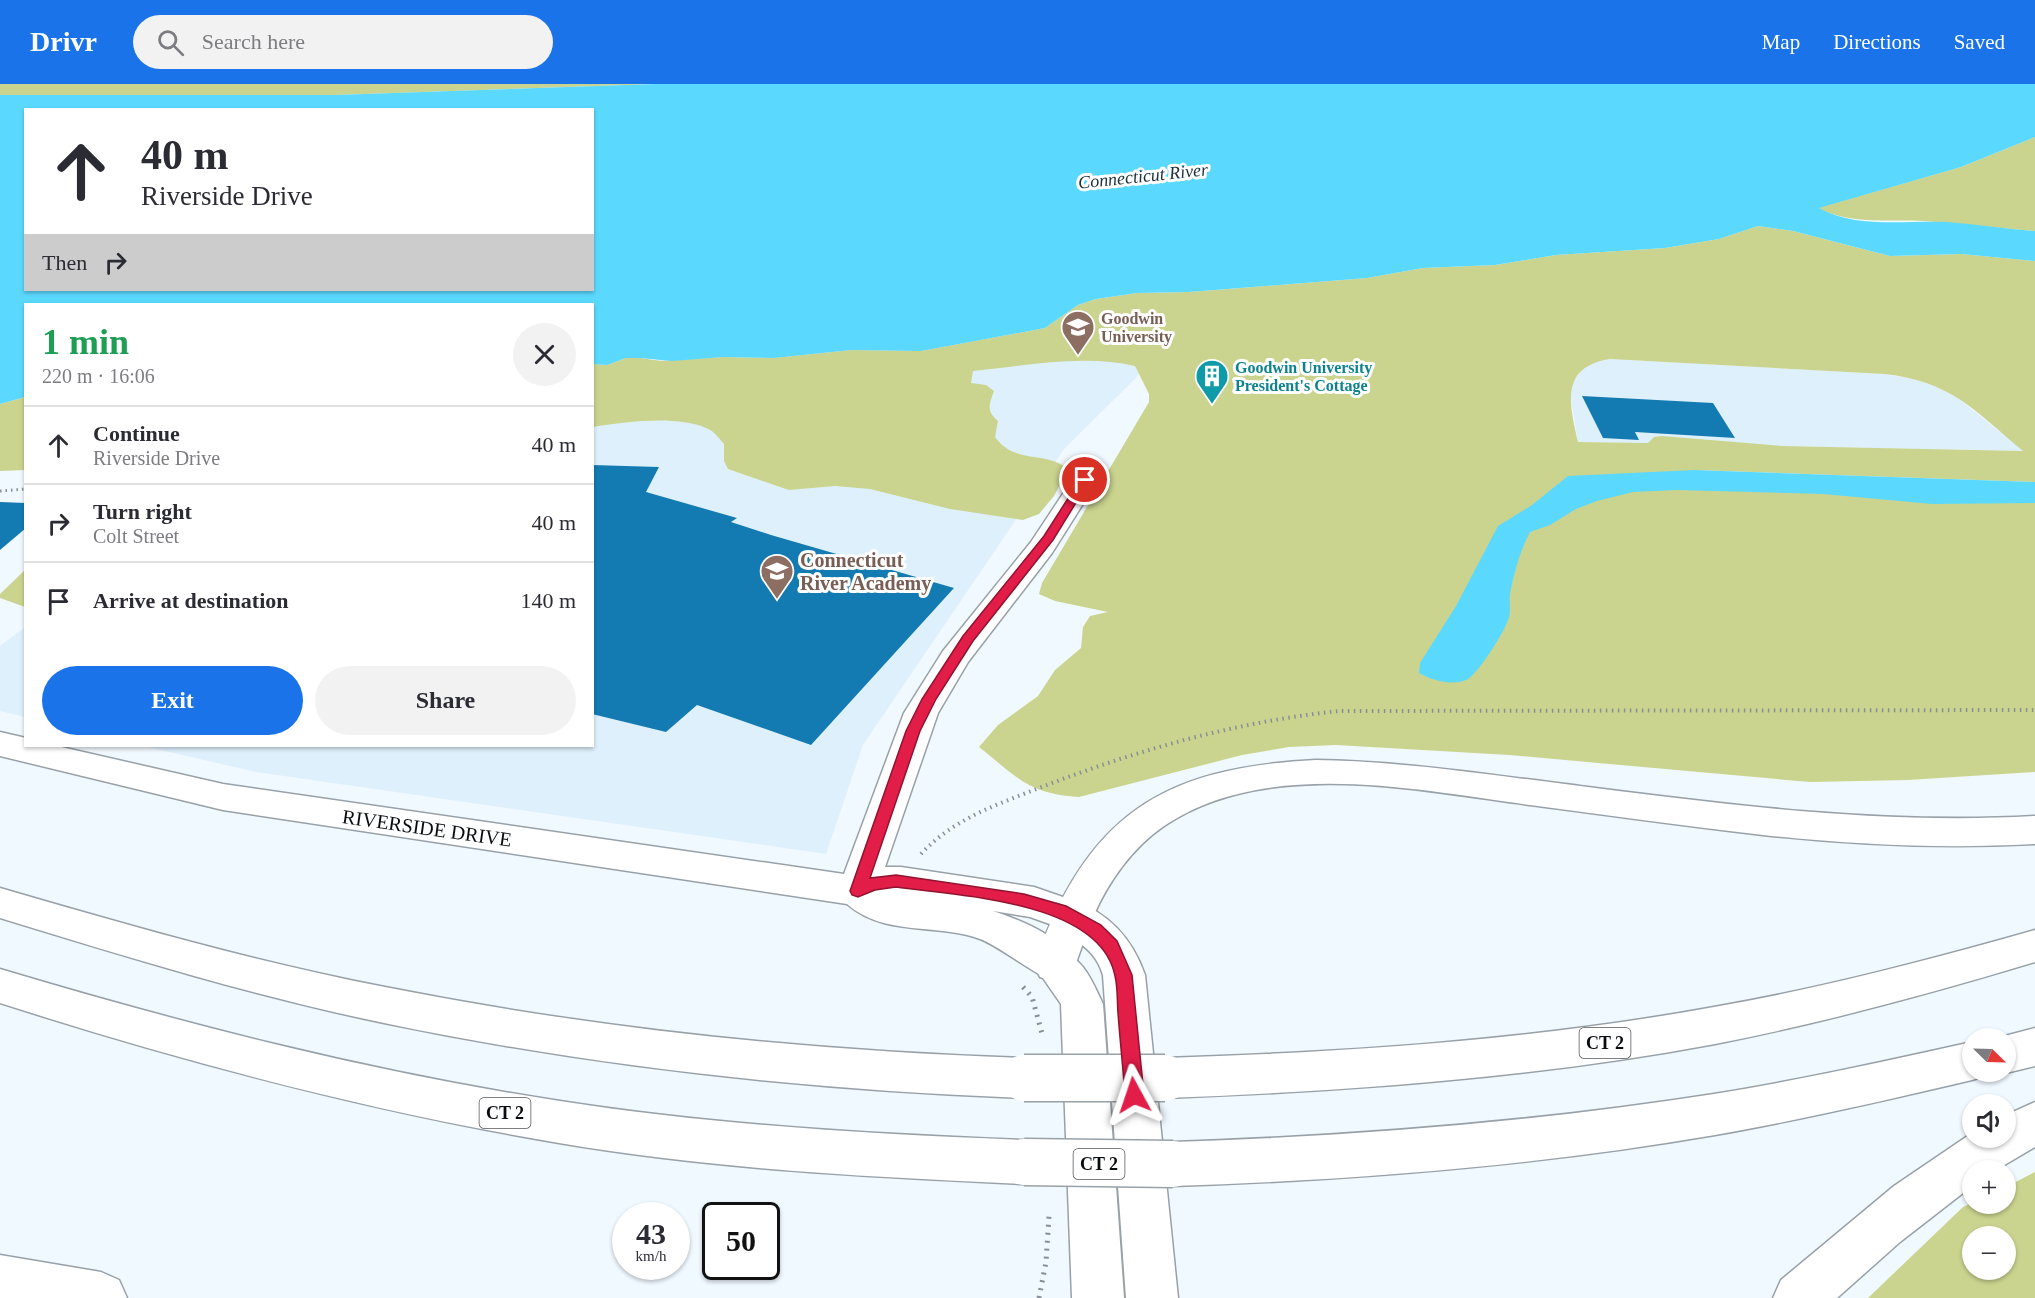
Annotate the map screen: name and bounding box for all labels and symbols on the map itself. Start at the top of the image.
water label: Connecticut River [1077,159,1210,193]
school or university icon: Goodwin University [1060,309,1096,356]
place label: Goodwin University [1101,310,1172,346]
building icon: Goodwin University President's Cottage [1194,358,1230,405]
place label: Goodwin University President's Cottage [1235,359,1372,395]
pin [1059,454,1110,505]
place label: Connecticut River Academy [800,549,931,595]
school or university icon: Connecticut River Academy [759,553,795,600]
street label: RIVERSIDE DRIVE [341,805,513,851]
road number: CT 2 [1580,1028,1630,1058]
north arrow [1962,1028,2016,1082]
position arrow [1102,1063,1166,1127]
road number: CT 2 [480,1098,530,1128]
road number: CT 2 [1074,1149,1124,1179]
speed limit sign: 50 [702,1202,780,1280]

